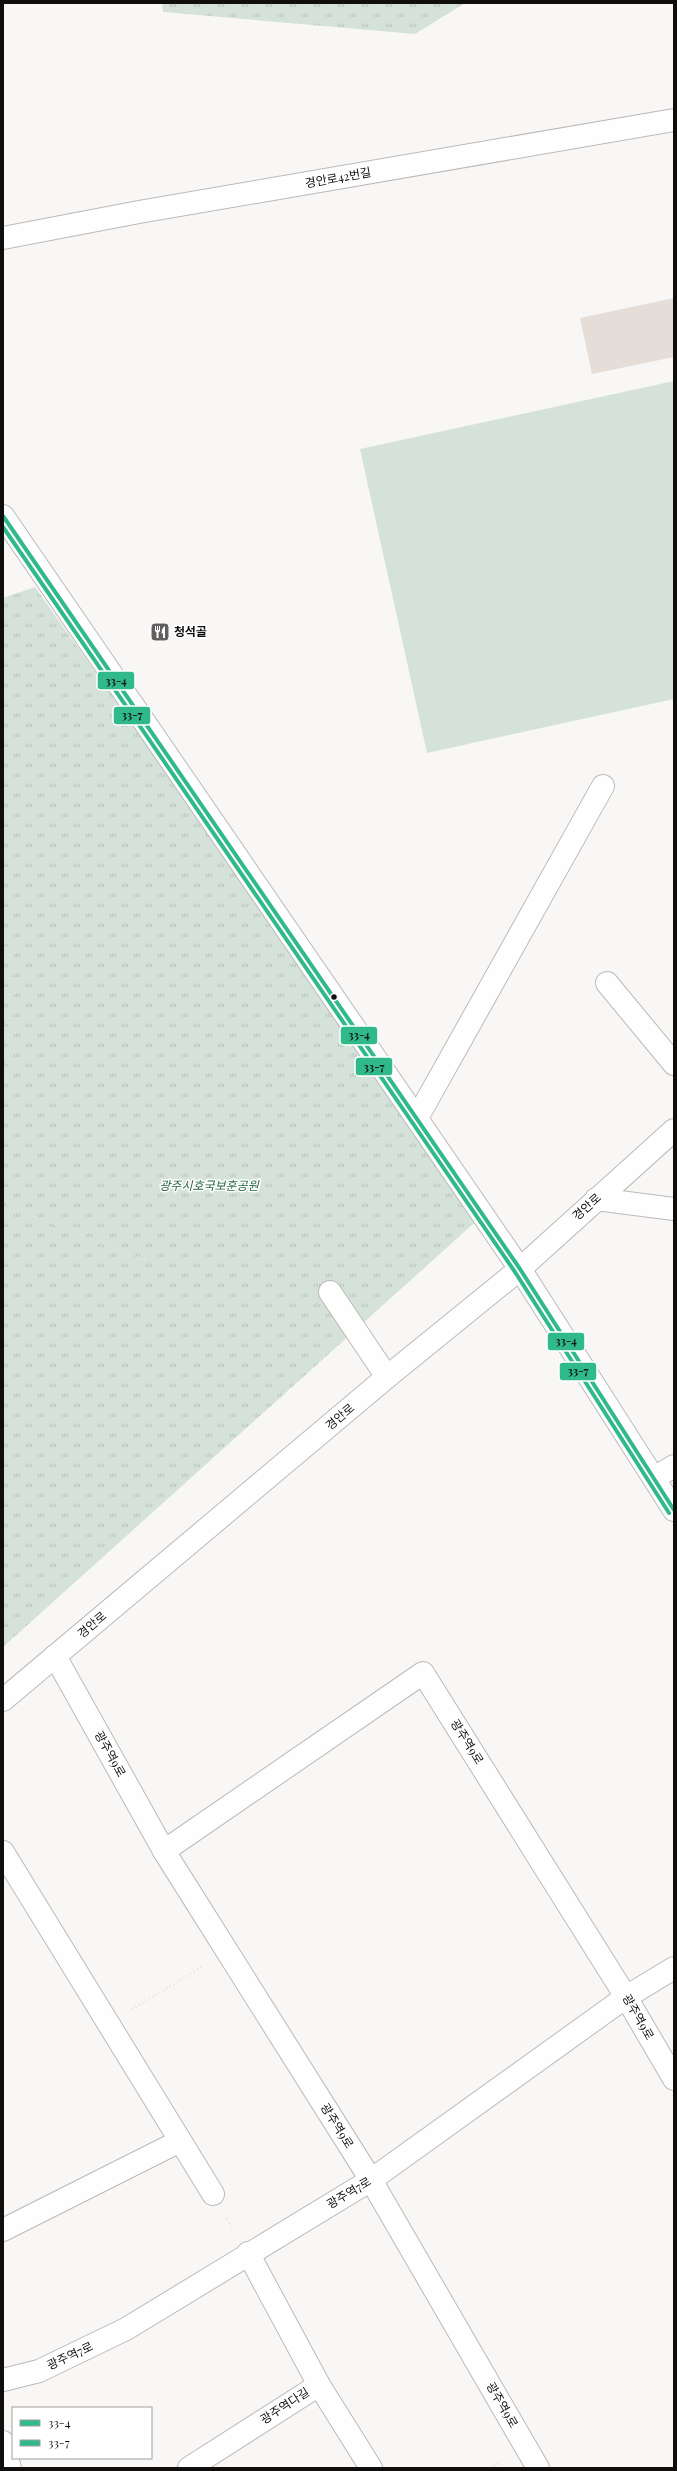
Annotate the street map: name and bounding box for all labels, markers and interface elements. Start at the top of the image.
street label: 경안로42번길 [303,163,372,191]
restaurant icon: 청석골 [149,621,171,643]
place label: 청석골 [174,623,207,639]
line badge: 33-4 [97,671,135,690]
text: 33-4 [105,673,127,688]
line badge: 33-7 [113,706,151,725]
text: 33-7 [121,707,143,722]
unlabelled marker [329,992,339,1002]
line badge: 33-4 [340,1026,378,1045]
text: 33-4 [348,1027,370,1042]
line badge: 33-7 [355,1057,393,1076]
text: 33-7 [363,1059,385,1074]
park label: 광주시호국보훈공원 [159,1177,260,1193]
street label: 경안로 [569,1189,604,1223]
line badge: 33-4 [547,1332,585,1351]
text: 33-4 [555,1333,577,1348]
line badge: 33-7 [559,1362,597,1381]
text: 33-7 [567,1363,589,1378]
street label: 경안로 [322,1399,357,1433]
street label: 경안로 [74,1607,109,1641]
street label: 광주역9로 [448,1716,488,1767]
street label: 광주역9로 [92,1728,130,1779]
street label: 광주역9로 [619,1991,658,2042]
street label: 광주역9로 [318,2100,358,2151]
street label: 광주역7로 [323,2173,374,2212]
street label: 광주역7로 [44,2337,95,2373]
street label: 광주역9로 [483,2379,522,2430]
street label: 광주역다길 [257,2383,312,2427]
legend [12,2407,152,2459]
text: 33-4 [48,2414,71,2430]
text: 33-7 [48,2434,70,2450]

